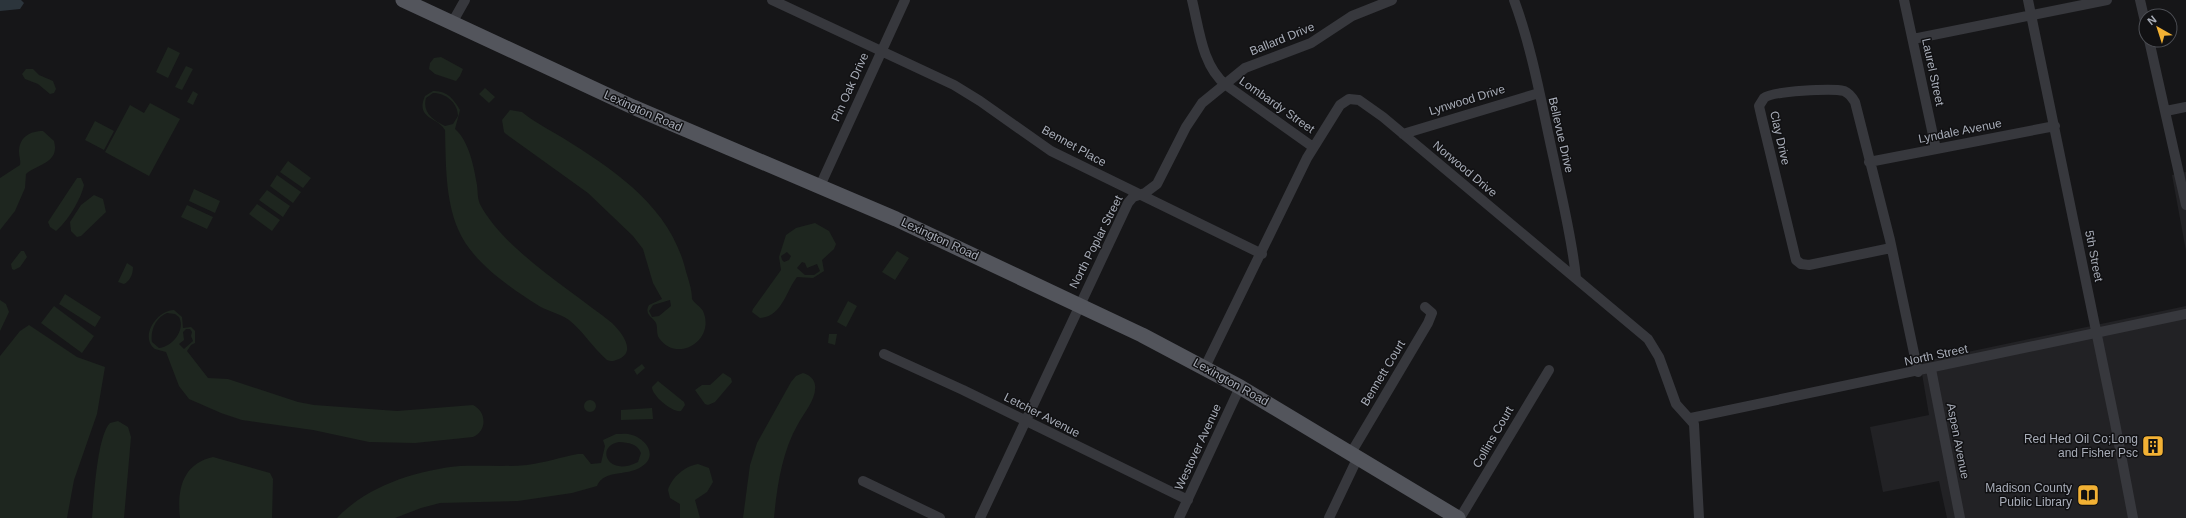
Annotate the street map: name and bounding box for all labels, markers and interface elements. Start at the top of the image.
north arrow [2138,8,2178,48]
text: N [2145,13,2159,27]
street label: Ballard Drive [1248,20,1317,58]
street label: Laurel Street [1919,37,1947,108]
street label: Pin Oak Drive [829,50,872,124]
street label: Lombardy Street [1237,74,1318,137]
street label: Lynwood Drive [1427,82,1507,118]
street label: Lexington Road [602,88,684,134]
street label: Bellevue Drive [1545,96,1577,175]
street label: Clay Drive [1767,109,1793,167]
street label: Lyndale Avenue [1917,116,2003,146]
street label: Bennet Place [1039,123,1109,170]
street label: Norwood Drive [1430,138,1500,200]
street label: North Poplar Street [1066,192,1126,291]
street label: Lexington Road [899,215,981,263]
street label: 5th Street [2082,229,2106,284]
street label: Bennett Court [1358,337,1408,408]
street label: North Street [1903,341,1970,369]
street label: Lexington Road [1191,355,1271,409]
street label: Letcher Avenue [1002,390,1083,440]
street label: Westover Avenue [1172,401,1224,492]
street label: Aspen Avenue [1944,402,1972,481]
street label: Collins Court [1470,403,1517,470]
place label: Red Hed Oil Co;Long and Fisher Psc [2024,432,2138,460]
building icon: Red Hed Oil Co;Long and Fisher Psc [2140,433,2166,459]
place label: Madison County Public Library [1985,481,2072,509]
library icon: Madison County Public Library [2075,482,2101,508]

